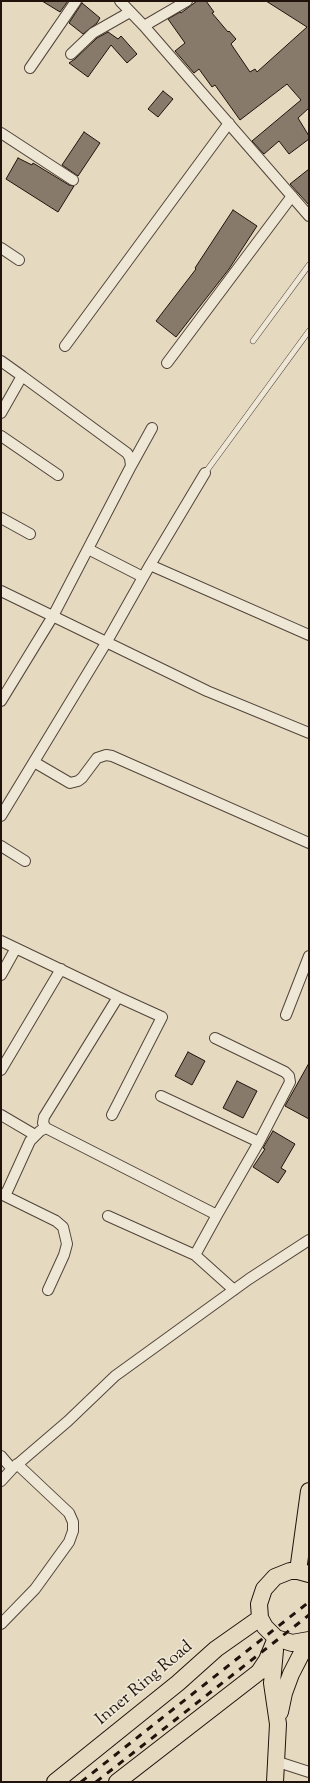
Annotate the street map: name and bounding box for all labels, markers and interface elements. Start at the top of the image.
street label: Inner Ring Road [92,1637,198,1731]

